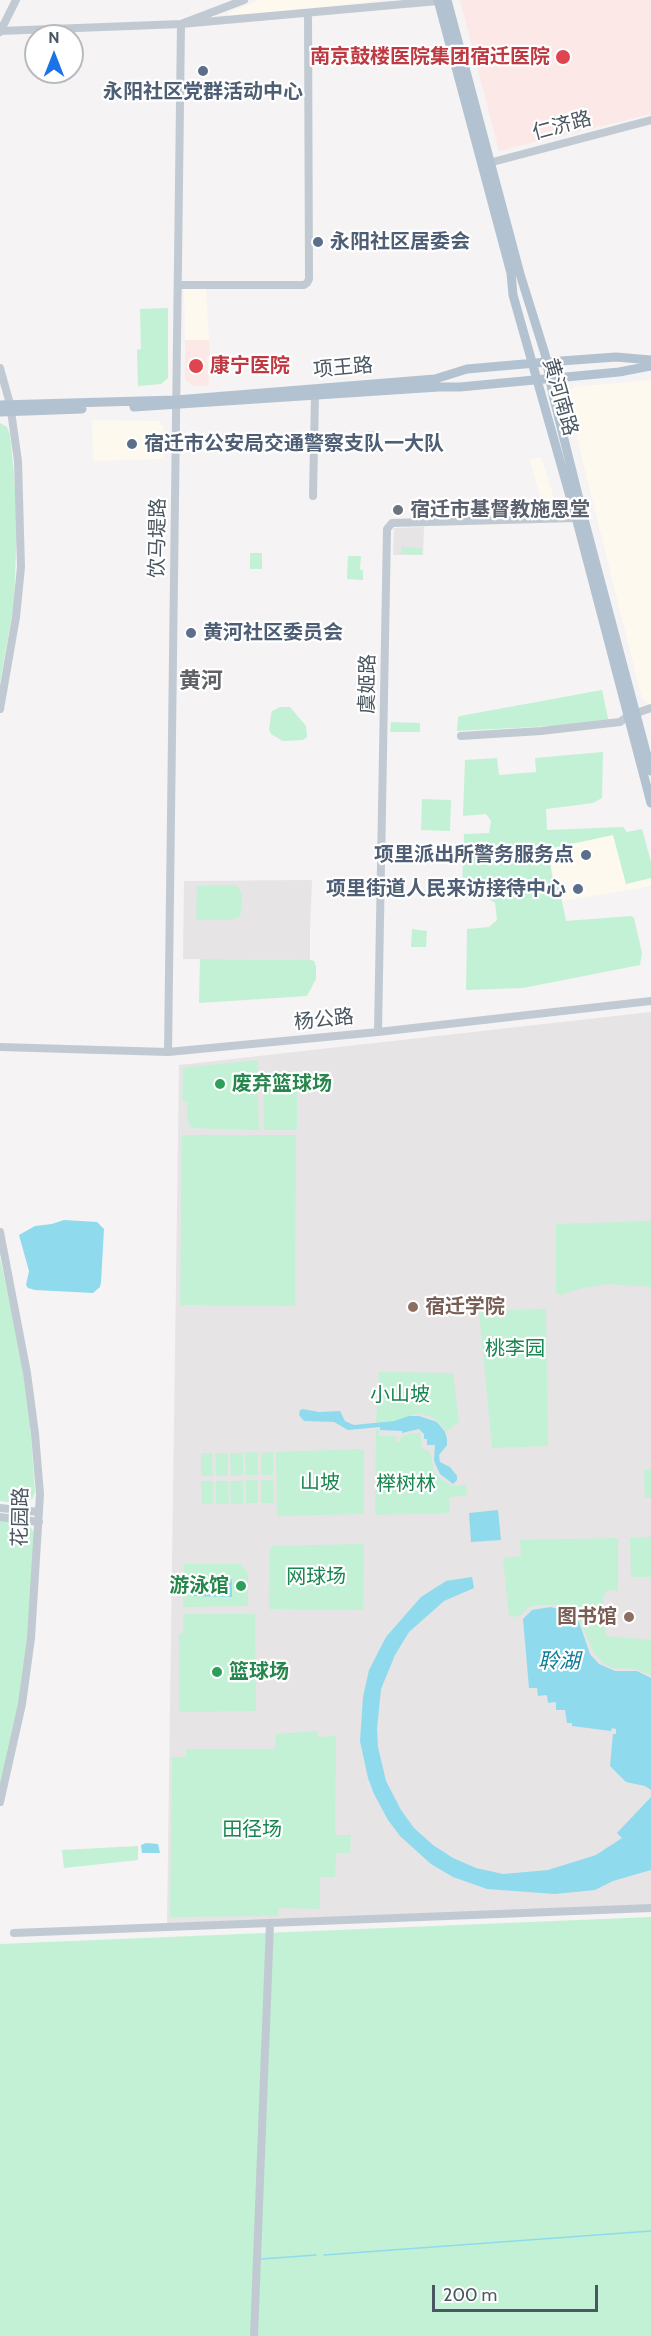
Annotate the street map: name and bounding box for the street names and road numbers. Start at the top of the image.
street label: 仁济路 [530,107,594,145]
street label: 项王路 [312,353,374,383]
street label: 黄河南路 [537,355,583,439]
street label: 饮马堤路 [145,498,171,578]
street label: 虞姬路 [355,654,381,714]
street label: 杨公路 [293,1005,355,1035]
street label: 花园路 [8,1487,34,1547]

